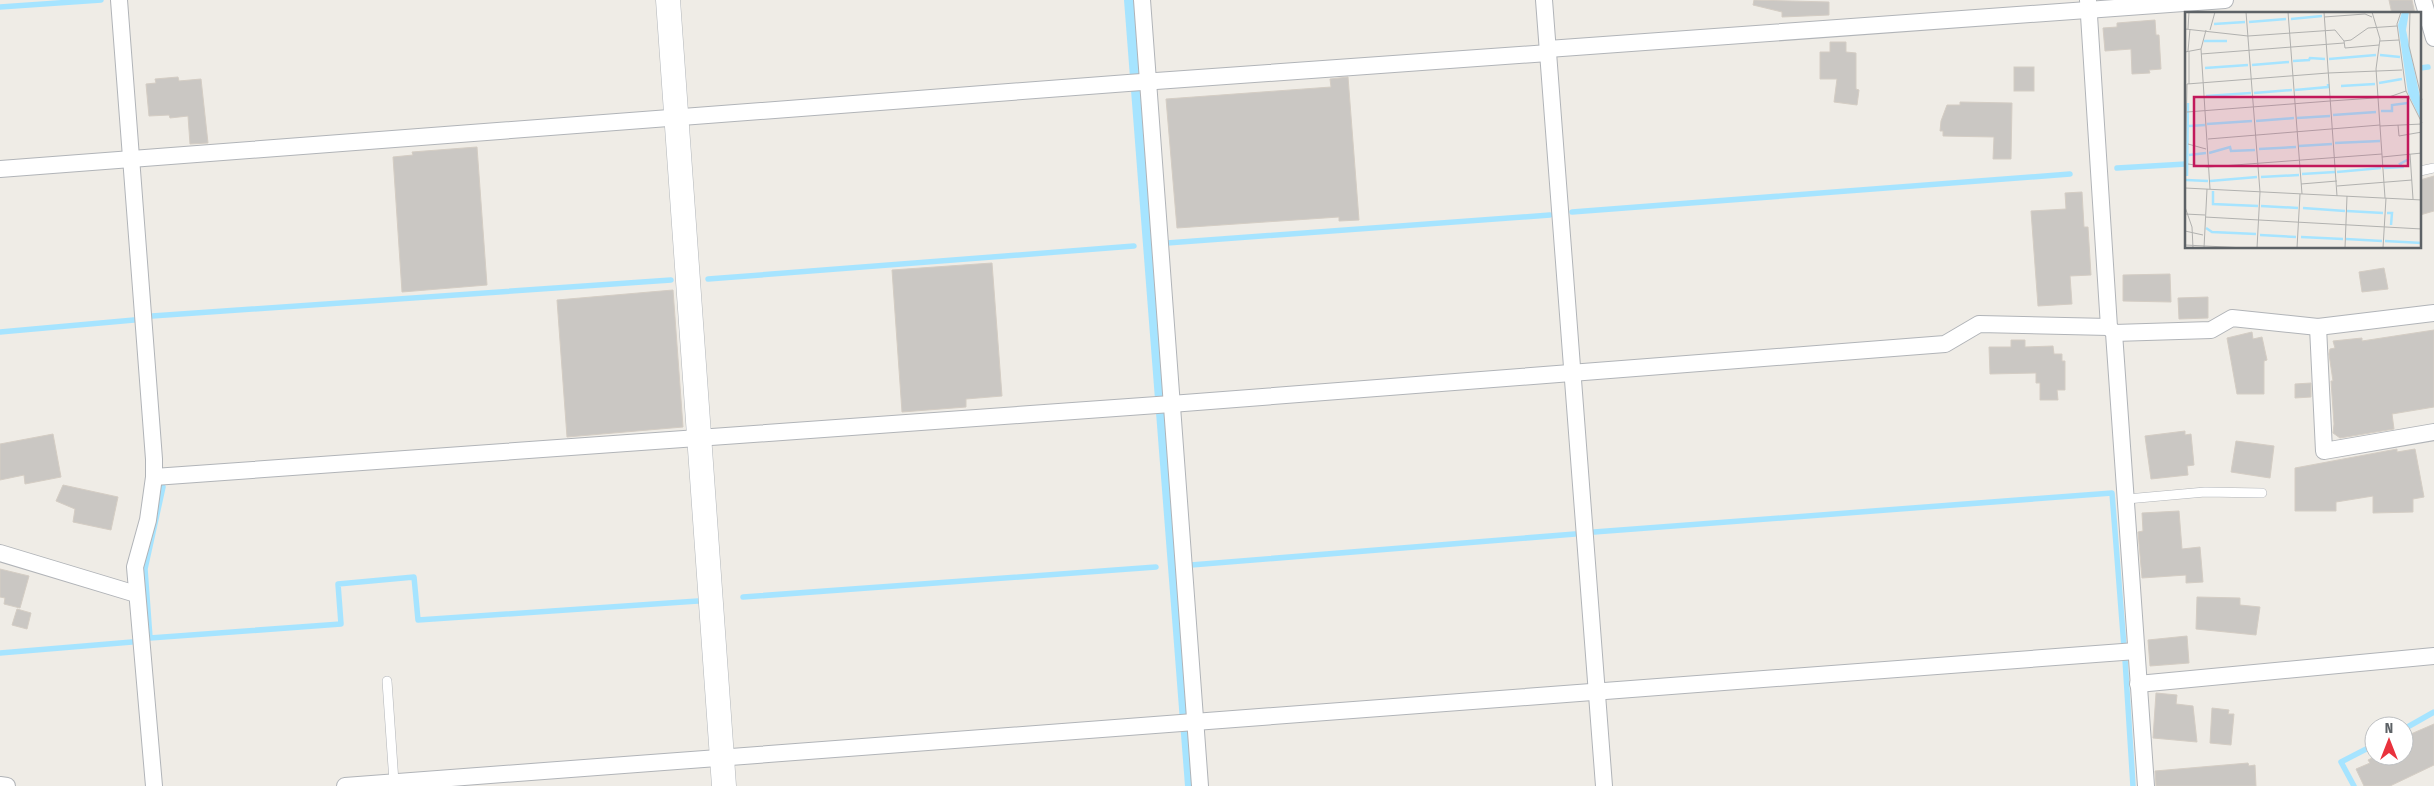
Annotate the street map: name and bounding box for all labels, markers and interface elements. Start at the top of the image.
inset map [2185,12,2422,249]
north arrow [2364,716,2414,766]
text: N [2385,720,2393,737]

